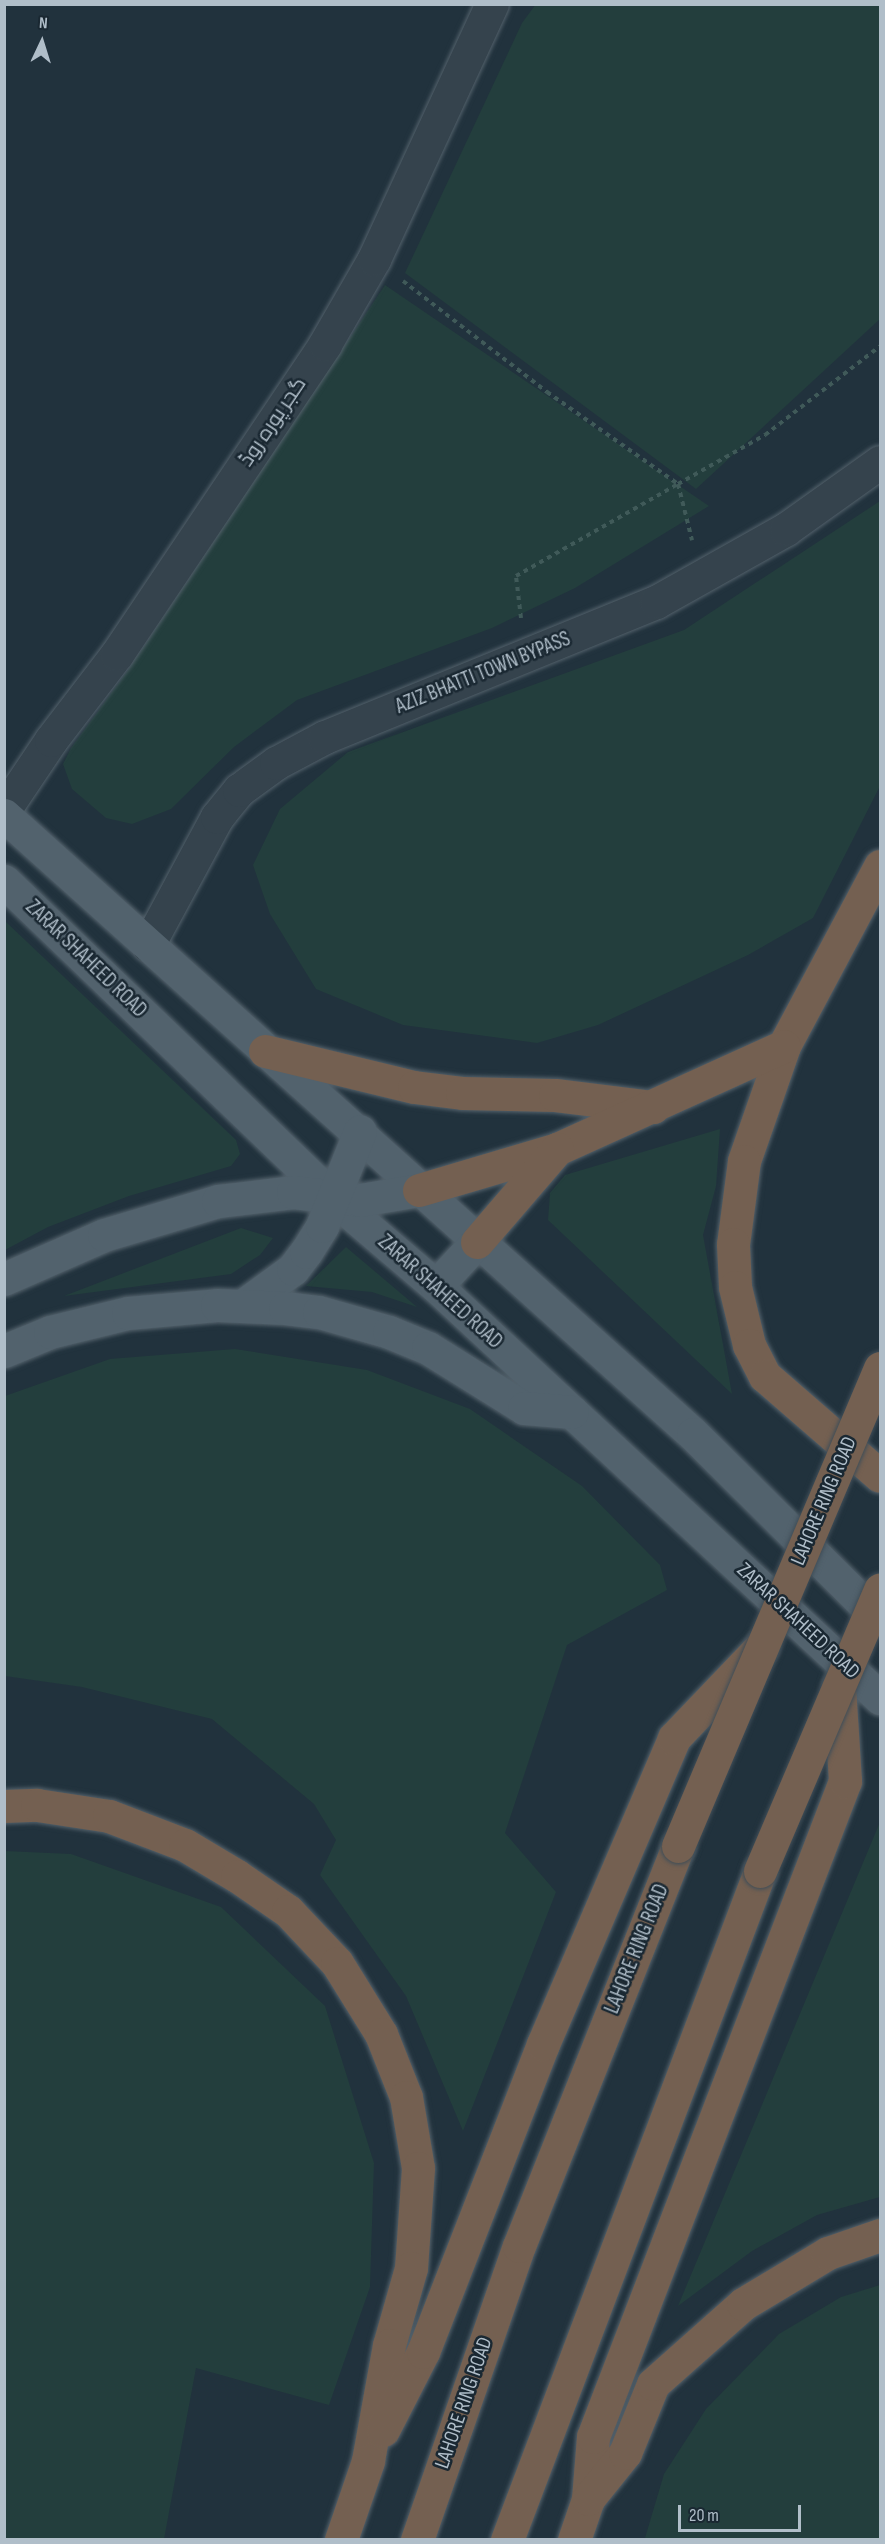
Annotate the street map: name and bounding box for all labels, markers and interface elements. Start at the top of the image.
north arrow [12,12,72,72]
text: N [38,14,48,33]
street label: گجر پورہ روڈ [234,372,312,472]
street label: AZIZ BHATTI TOWN BYPASS [392,626,574,720]
street label: ZARAR SHAHEED ROAD [20,895,152,1023]
street label: ZARAR SHAHEED ROAD [373,1230,507,1354]
street label: LAHORE RING ROAD [786,1433,862,1569]
street label: ZARAR SHAHEED ROAD [731,1558,865,1684]
street label: LAHORE RING ROAD [600,1881,674,2017]
street label: LAHORE RING ROAD [430,2334,498,2472]
scale bar [681,2493,804,2531]
text: 20 m [689,2505,719,2526]

